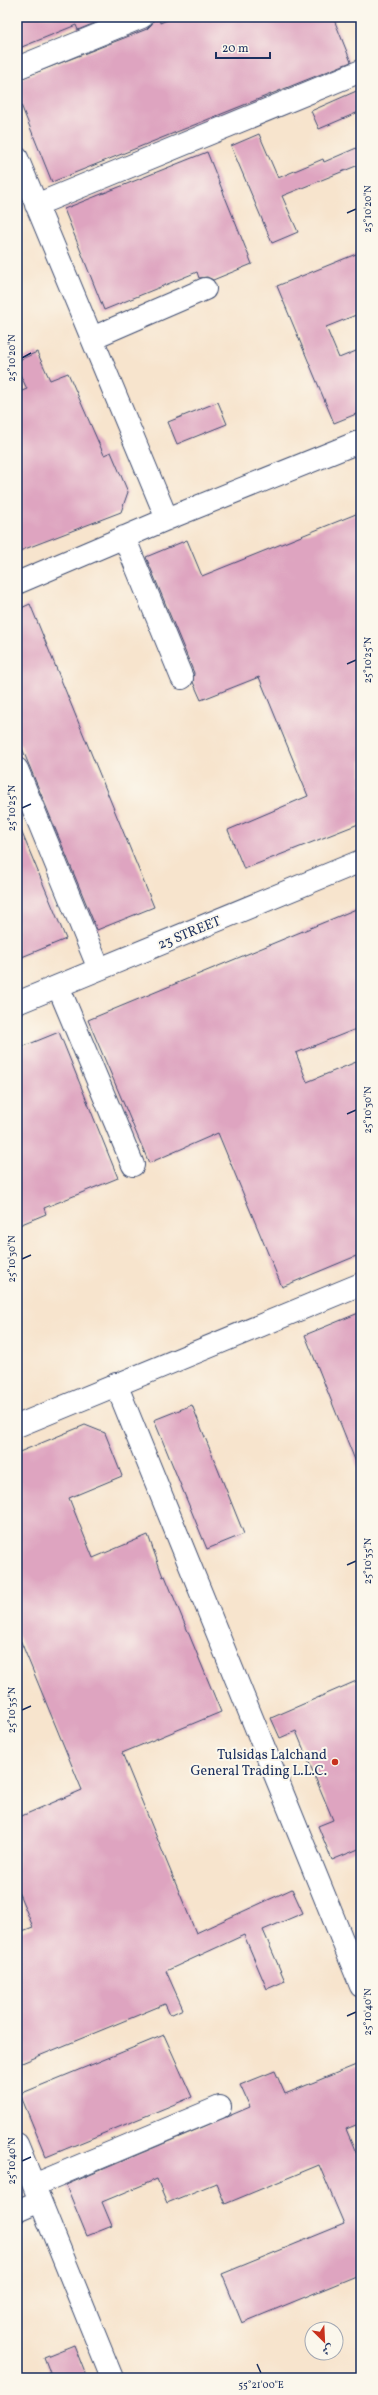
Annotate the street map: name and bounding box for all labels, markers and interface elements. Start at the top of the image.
scale bar [216,34,270,60]
text: 20 m [222,41,249,57]
text: 25°10'20"N [361,185,375,233]
text: 25°10'20"N [5,334,19,382]
text: 25°10'25"N [361,636,375,683]
text: 25°10'25"N [5,784,19,831]
street label: 23 STREET [155,912,224,955]
text: 25°10'30"N [361,1086,375,1134]
text: 25°10'30"N [5,1235,19,1283]
text: 25°10'35"N [361,1537,375,1584]
text: 25°10'35"N [5,1686,19,1733]
place label: Tulsidas Lalchand General Trading L.L.C. [190,1746,327,1781]
marker: Tulsidas Lalchand General Trading L.L.C. [330,1757,340,1767]
text: 25°10'40"N [361,1988,375,2036]
text: 25°10'40"N [5,2137,19,2185]
north arrow [304,2321,344,2361]
text: ش [319,2340,335,2358]
text: 55°21'00"E [238,2378,284,2392]

